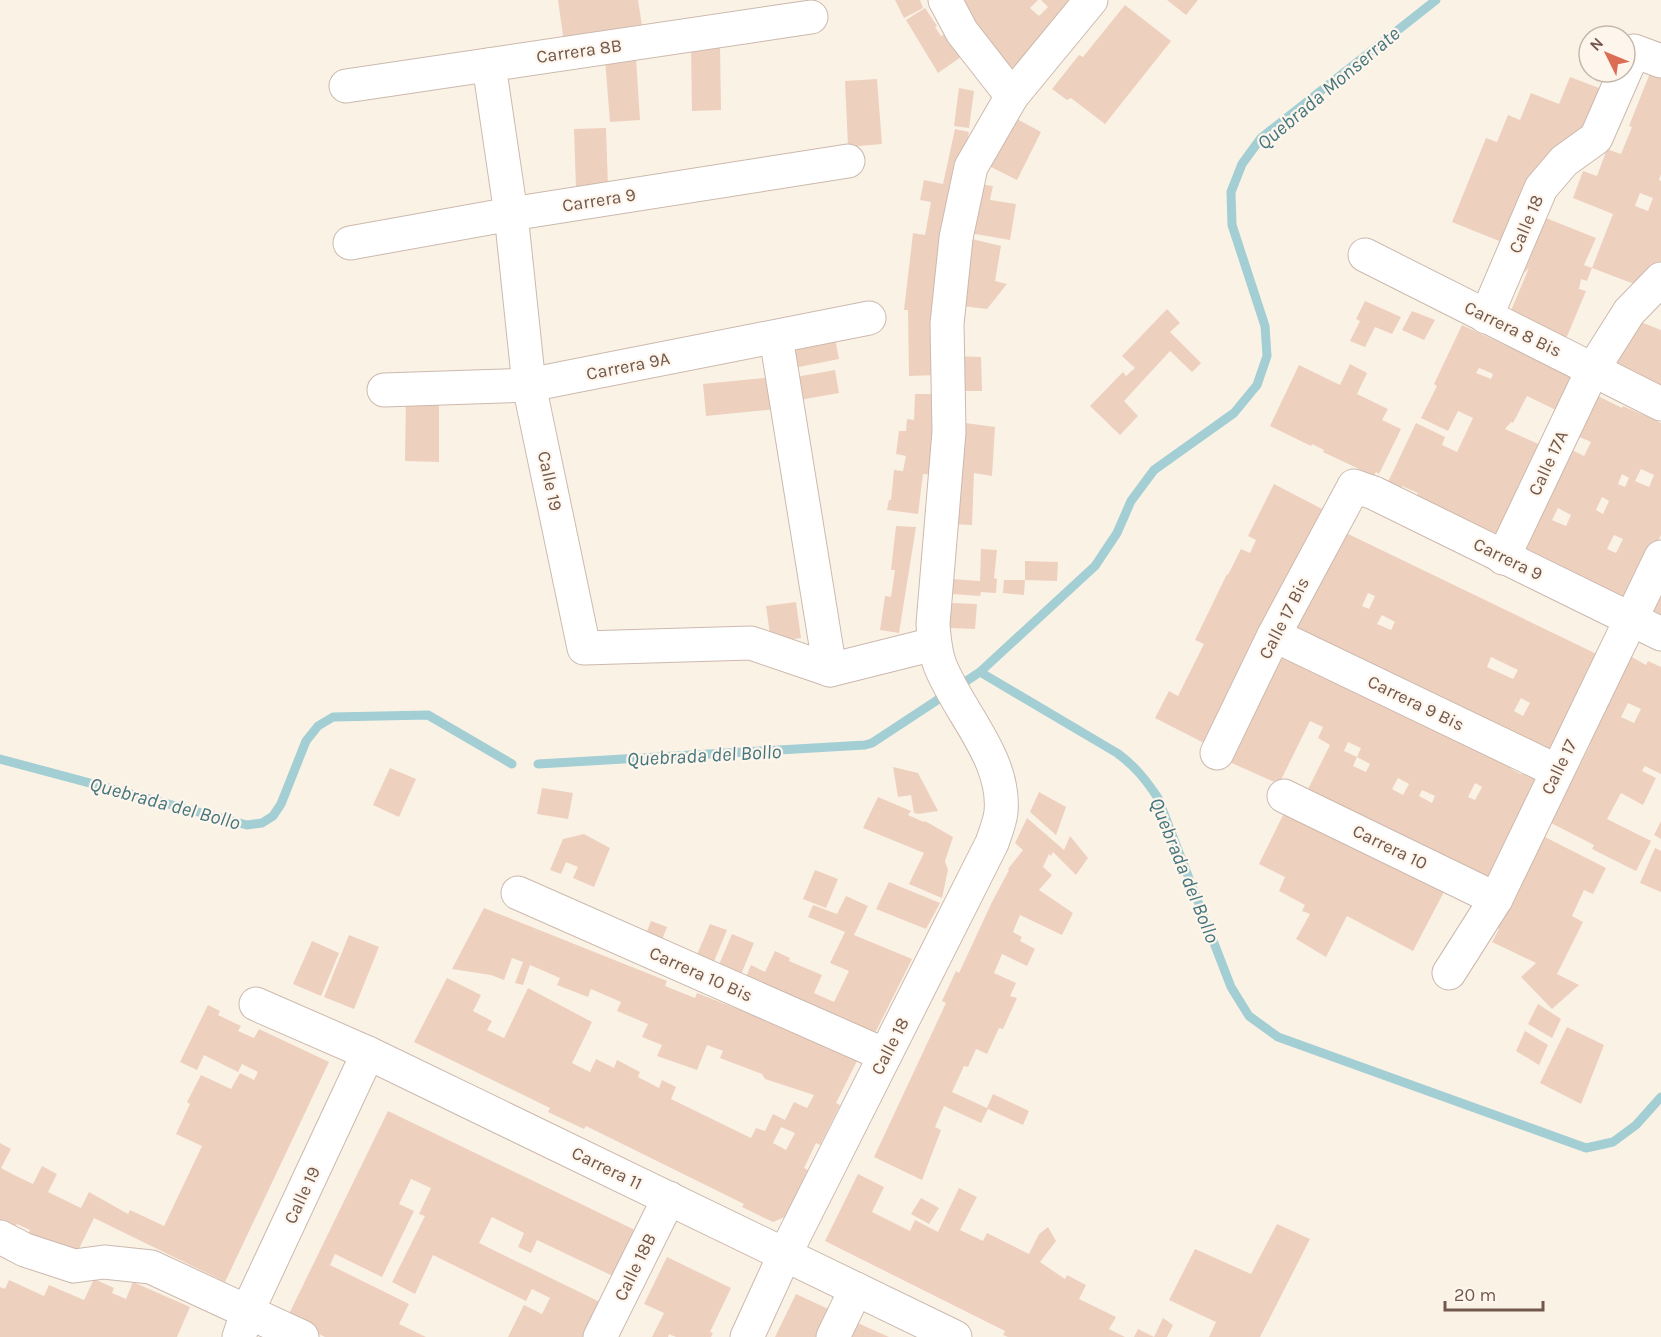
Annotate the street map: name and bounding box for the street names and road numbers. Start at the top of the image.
street label: Carrera 8B [535,34,623,68]
street label: Carrera 9 [561,183,637,217]
street label: Calle 18 [1504,191,1548,257]
street label: Carrera 8 Bis [1461,296,1565,362]
street label: Carrera 9A [584,347,672,385]
street label: Calle 17A [1523,427,1573,499]
street label: Calle 19 [533,449,567,513]
street label: Carrera 9 [1470,533,1546,585]
street label: Calle 17 Bis [1254,573,1314,663]
street label: Carrera 9 Bis [1364,670,1468,736]
street label: Calle 17 [1536,735,1582,798]
street label: Carrera 10 [1349,819,1431,875]
street label: Carrera 10 Bis [646,941,756,1007]
street label: Calle 18 [866,1014,914,1078]
street label: Carrera 11 [568,1141,646,1195]
street label: Calle 19 [279,1163,325,1227]
street label: Calle 18B [609,1229,661,1305]

